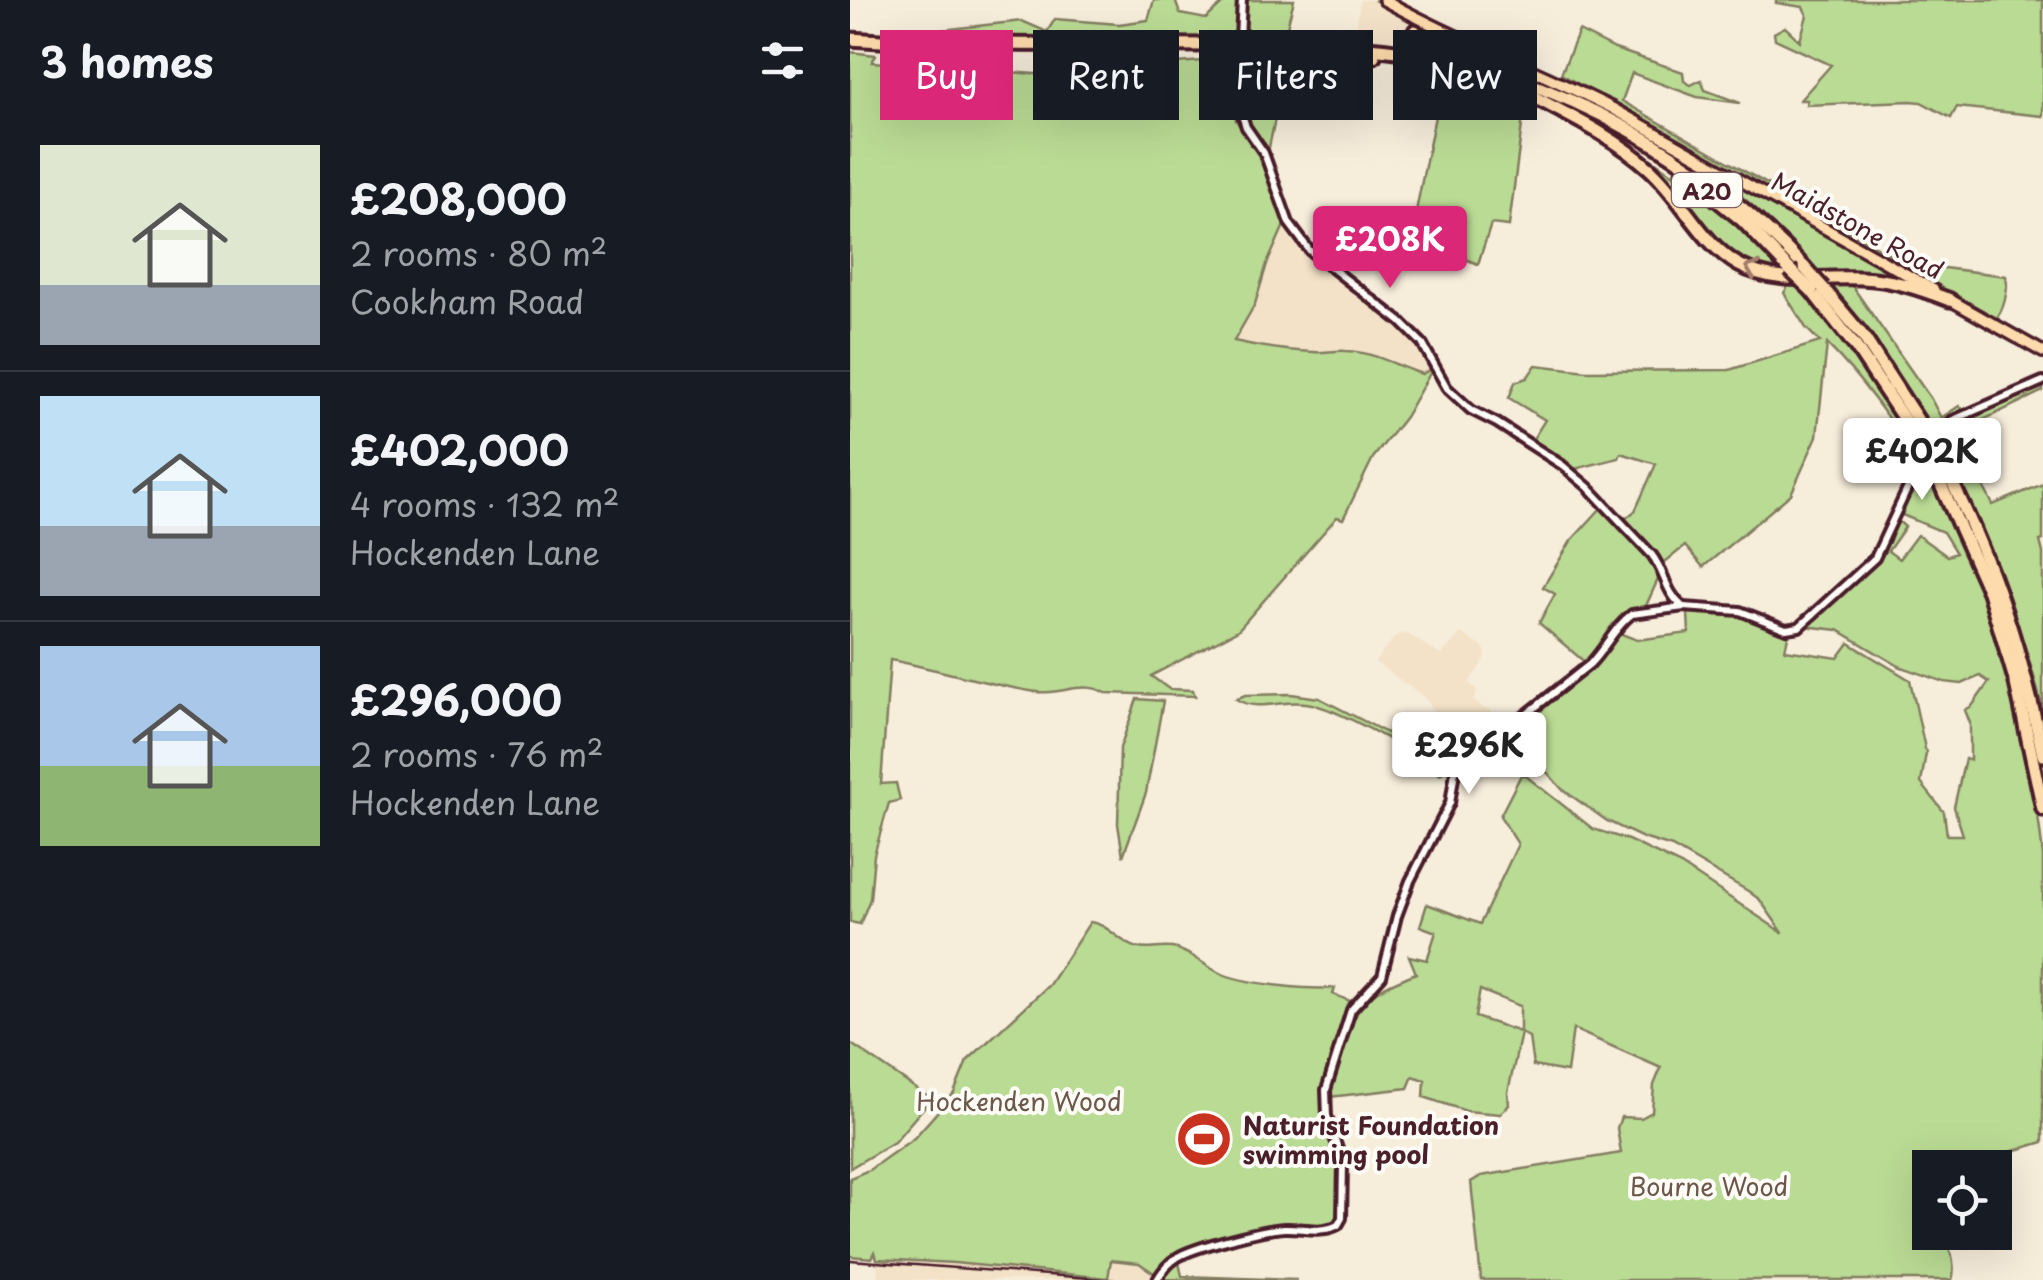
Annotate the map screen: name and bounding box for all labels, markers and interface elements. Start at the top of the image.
text: 3 homes [40,29,213,92]
chip: Buy [880,30,1013,120]
chip: Rent [1033,30,1179,120]
chip: Filters [1199,30,1373,120]
chip: New [1393,30,1537,120]
icon: filters [755,33,810,88]
street label: Maidstone Road [1765,162,1951,288]
text: £208,000 [350,166,567,229]
road number: A20 [1672,173,1742,207]
icon: home [120,185,240,305]
pin: £208K [1320,206,1460,291]
text: £208K [1335,214,1445,262]
text: 2 rooms · 80 m² [350,229,607,277]
one-way arrow [1744,260,1762,280]
text: Cookham Road [350,277,584,325]
text: £402,000 [350,417,569,480]
pin: £402K [1852,418,1992,503]
text: £402K [1865,426,1979,474]
icon: home [120,436,240,556]
text: 4 rooms · 132 m² [350,480,620,528]
text: Hockenden Lane [350,528,600,576]
text: £296,000 [350,667,562,730]
icon: home [120,686,240,806]
pin: £296K [1399,712,1539,797]
text: £296K [1414,720,1524,768]
text: 2 rooms · 76 m² [350,730,604,778]
text: Hockenden Lane [350,778,600,826]
park label: Hockenden Wood [916,1082,1122,1120]
place label: Naturist Foundation swimming pool [1243,1106,1499,1173]
sports icon: Naturist Foundation swimming pool [1174,1109,1234,1169]
map controls [1912,1150,2012,1250]
button: locate [1912,1150,2012,1250]
park label: Bourne Wood [1630,1167,1788,1205]

